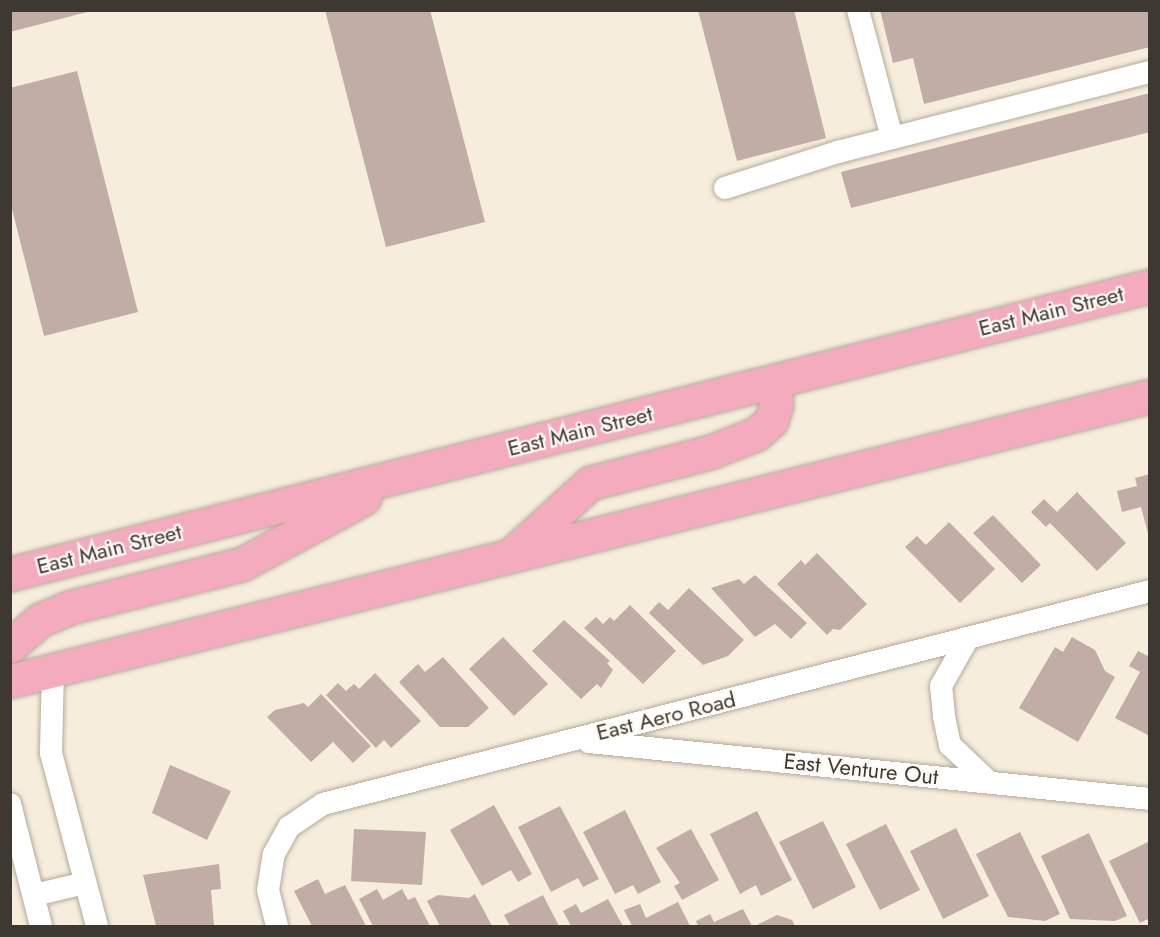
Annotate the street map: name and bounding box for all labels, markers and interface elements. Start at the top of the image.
street label: East Main Street [976,280,1126,342]
street label: East Main Street [505,400,655,462]
street label: East Main Street [34,518,184,580]
street label: East Aero Road [594,686,738,746]
street label: East Venture Out [782,748,940,790]

